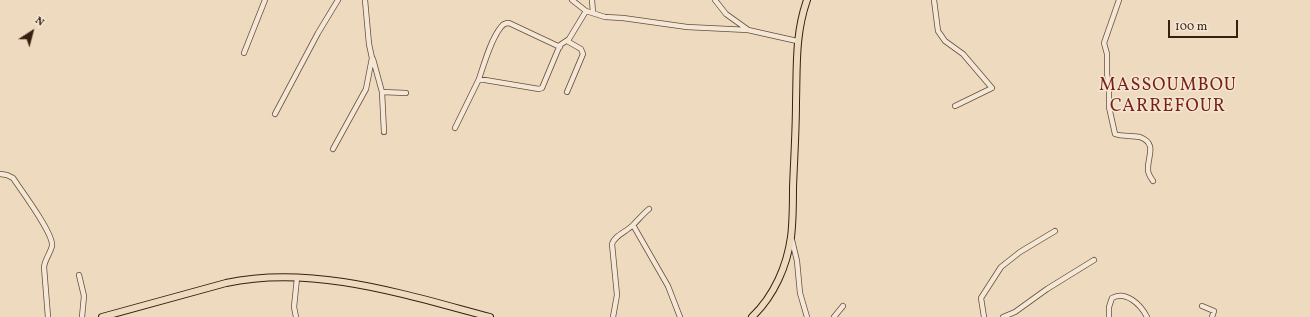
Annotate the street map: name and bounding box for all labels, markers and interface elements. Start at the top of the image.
north arrow [12,12,52,52]
scale bar [1170,12,1240,38]
text: N [32,13,47,30]
text: 100 m [1175,19,1207,35]
district label: MASSOUMBOU CARREFOUR [1099,76,1237,118]

